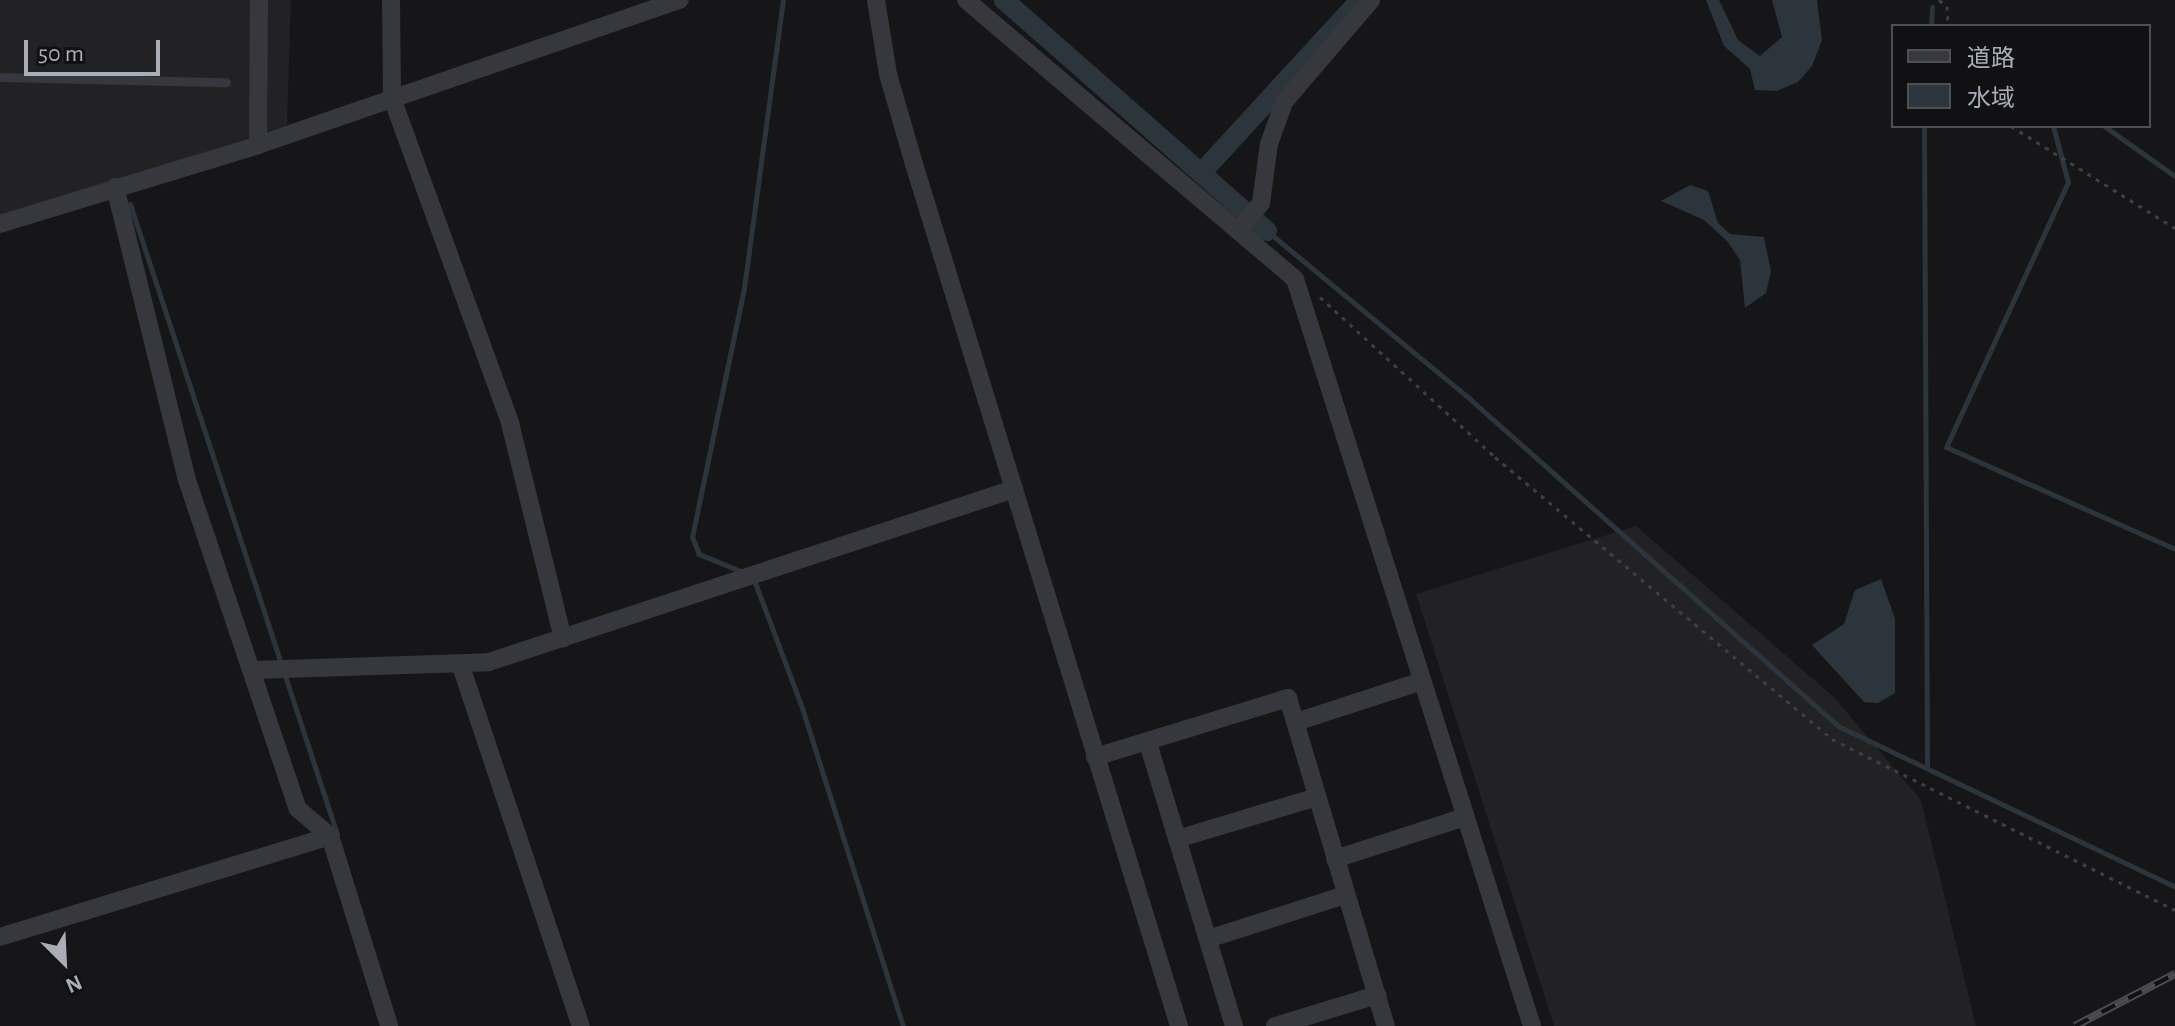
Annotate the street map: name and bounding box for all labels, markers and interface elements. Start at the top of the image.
scale bar [28,24,164,74]
legend [1891,24,2151,128]
text: 50 m [38,42,84,66]
text: 道路 [1967,47,2015,71]
text: 水域 [1967,87,2015,111]
north arrow [24,922,104,1002]
text: N [62,971,85,997]

